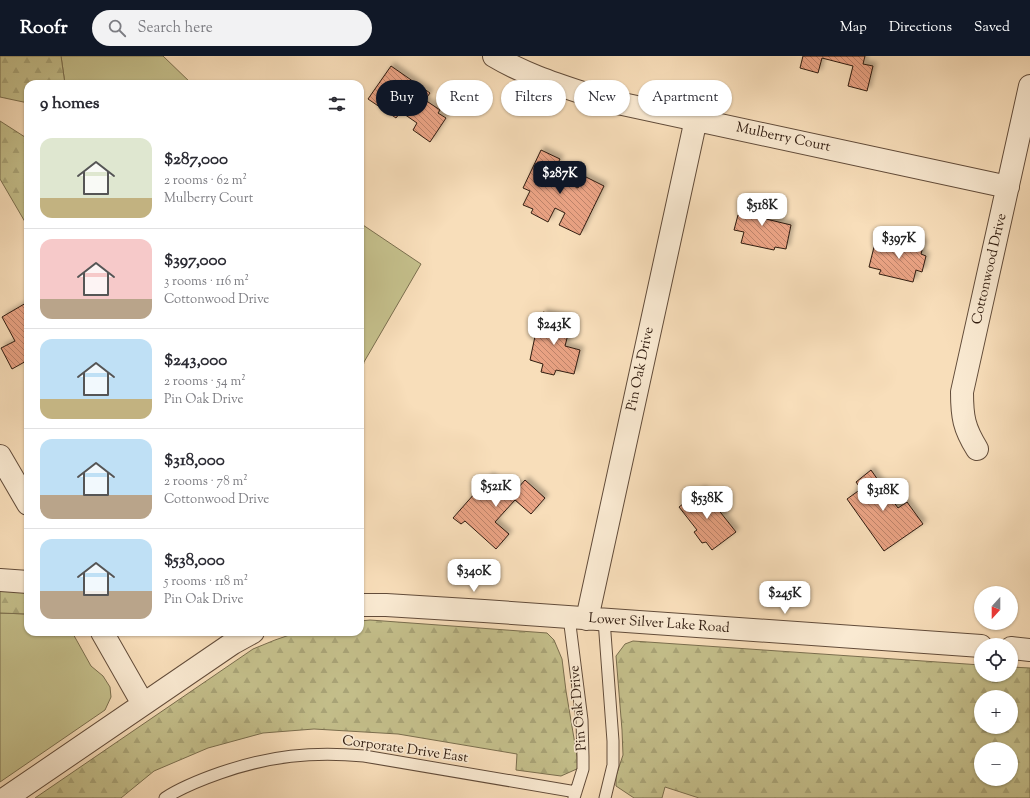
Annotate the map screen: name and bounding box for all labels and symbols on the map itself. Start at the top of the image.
street label: Mulberry Court [734,118,832,158]
pin: $287K [532,161,588,195]
pin: $518K [734,193,790,227]
street label: Cottonwood Drive [967,211,1013,327]
pin: $397K [871,226,927,260]
pin: $243K [526,312,582,346]
street label: Pin Oak Drive [622,325,660,413]
pin: $521K [468,474,524,508]
pin: $318K [855,478,911,512]
pin: $538K [679,486,735,520]
pin: $340K [446,559,502,593]
pin: $245K [757,581,813,615]
north arrow [974,586,1018,630]
street label: Lower Silver Lake Road [588,609,730,639]
street label: Pin Oak Drive [565,664,593,752]
street label: Corporate Drive East [341,731,469,769]

